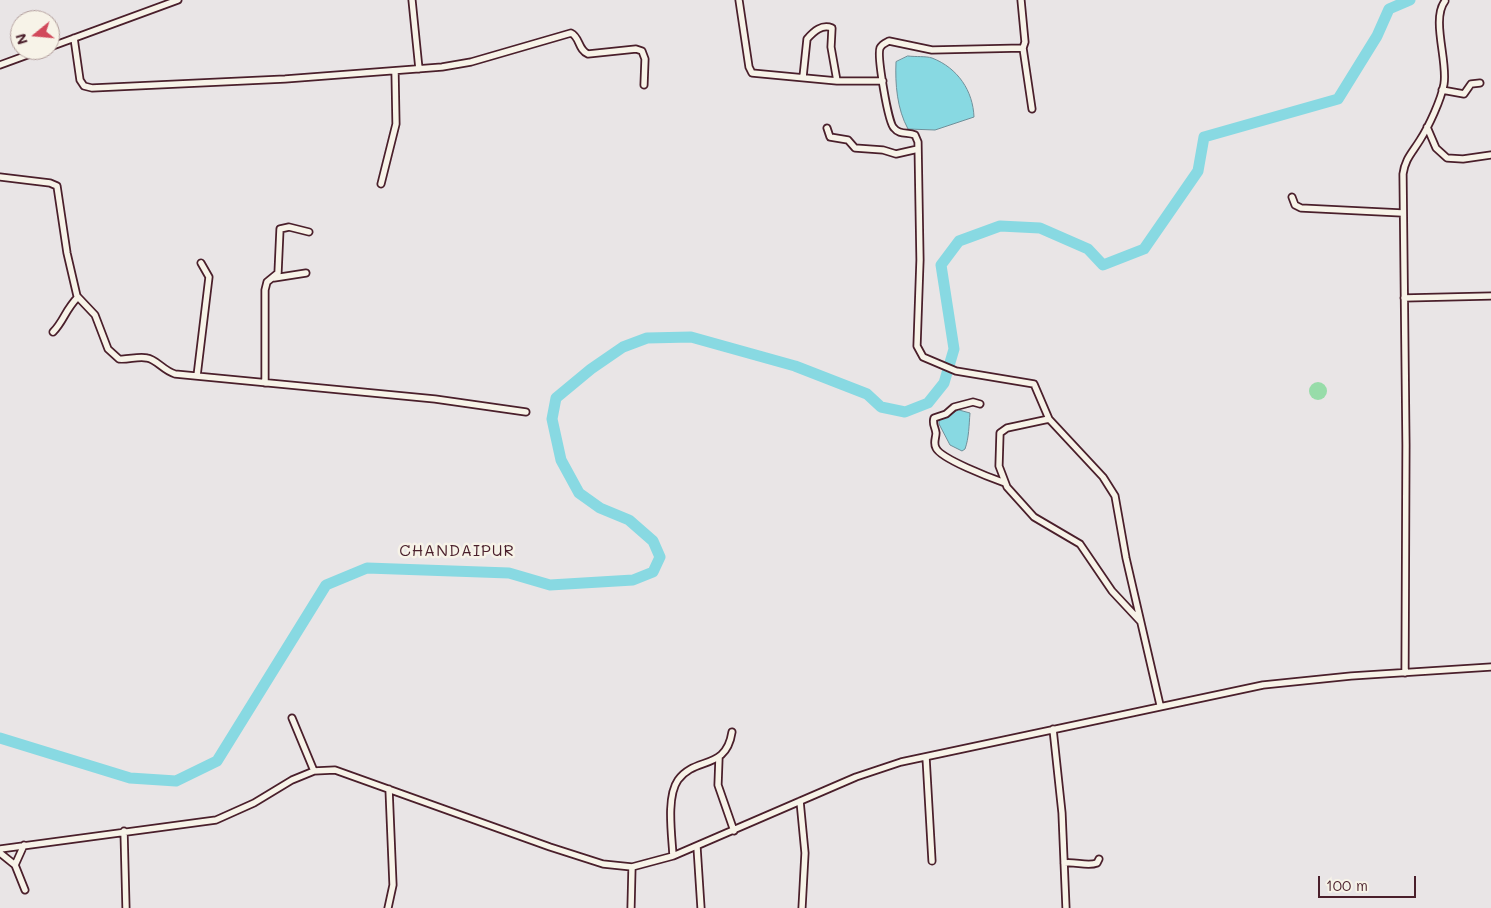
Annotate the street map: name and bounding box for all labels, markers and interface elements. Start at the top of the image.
north arrow [10,10,60,60]
text: N [10,31,32,47]
district label: CHANDAIPUR [398,541,516,561]
scale bar [1321,866,1418,898]
text: 100 m [1326,875,1368,895]

